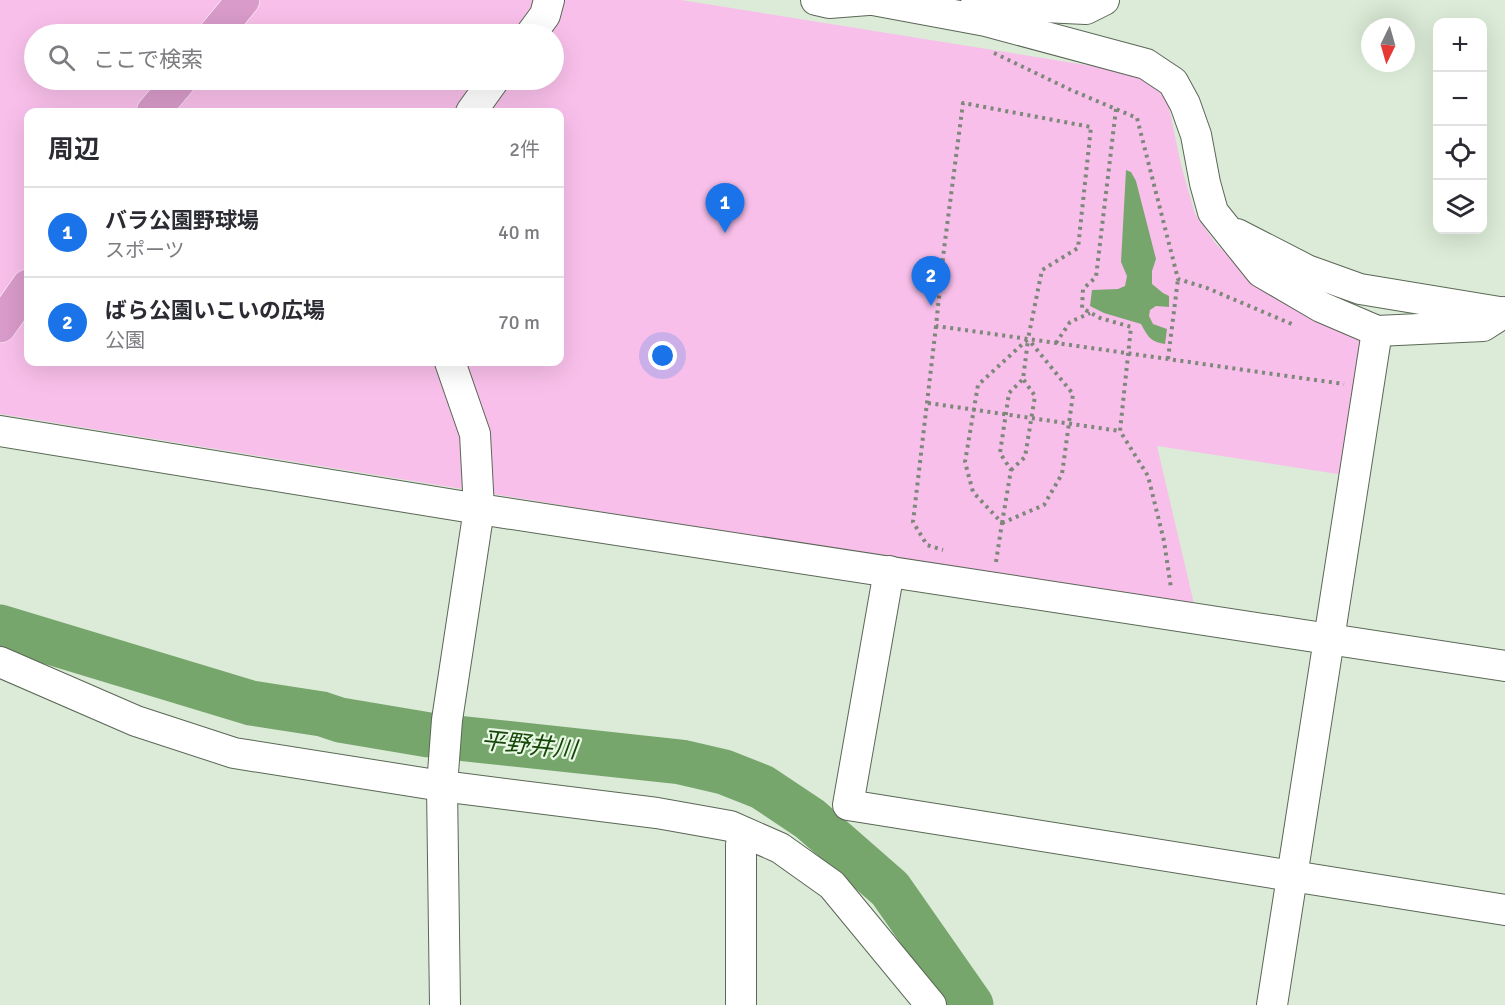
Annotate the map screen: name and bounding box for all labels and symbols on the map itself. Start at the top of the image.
north arrow [1361,18,1415,72]
pin: 1 [706,184,744,233]
pin: 2 [912,256,950,306]
your location [648,341,677,370]
water label: 平野井川 [480,725,581,765]

